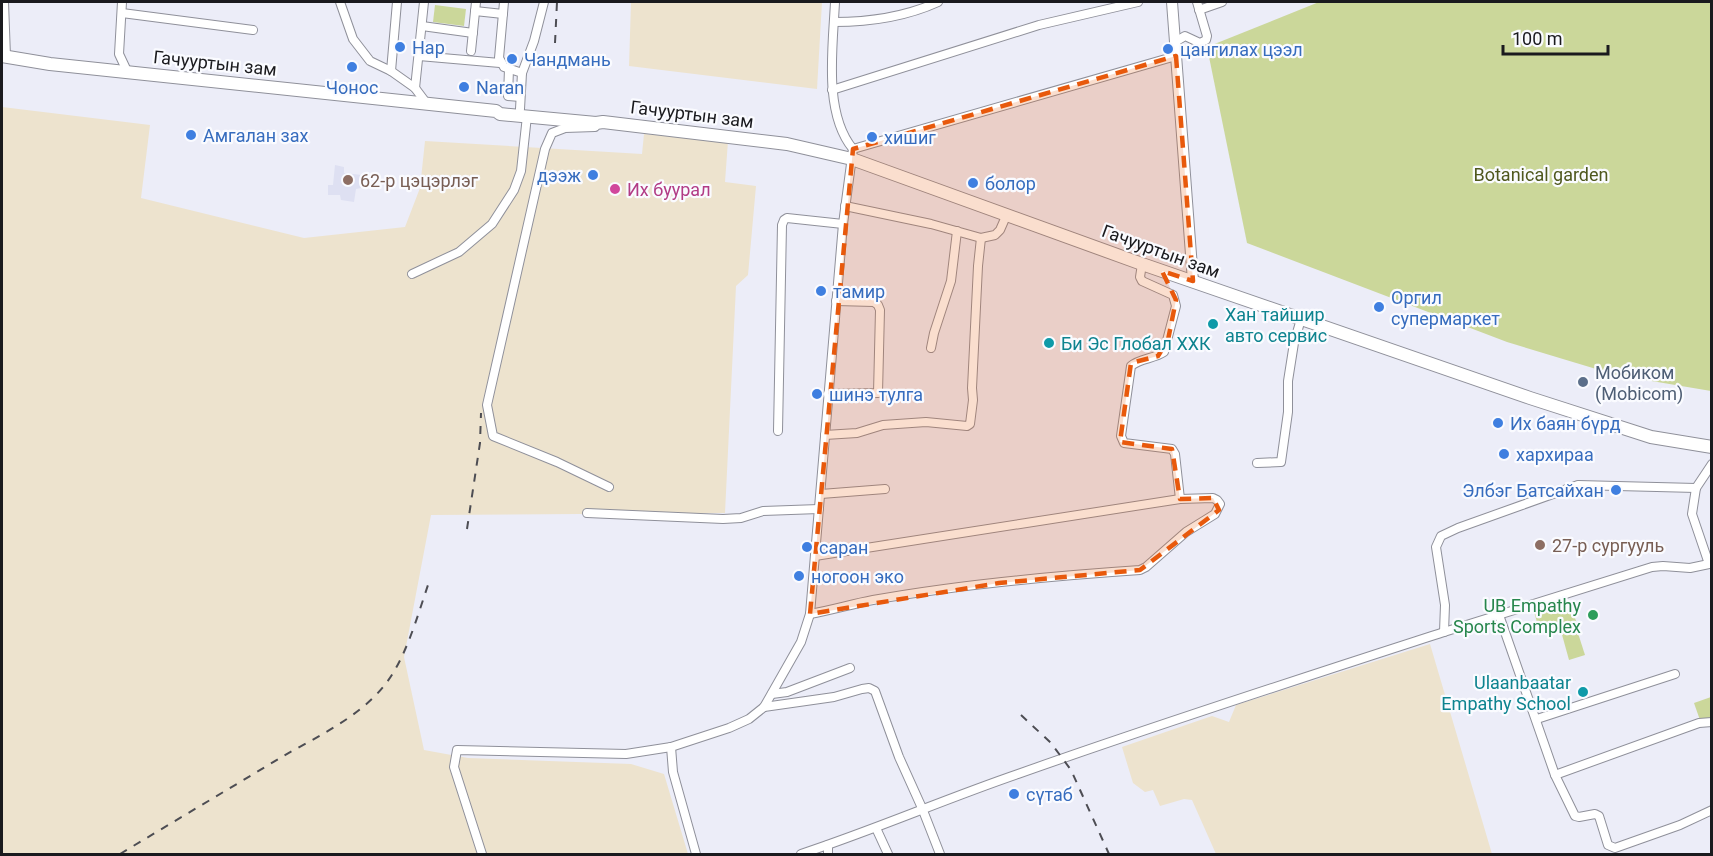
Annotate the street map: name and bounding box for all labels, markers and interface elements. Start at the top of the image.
scale bar [1503,18,1608,56]
text: 100 m [1512,28,1563,49]
place label: Нар [412,37,445,58]
place label: цангилах цээл [1180,39,1303,60]
marker: Нар [393,40,407,54]
marker: цангилах цээл [1161,42,1175,56]
street label: Гачууртын зам [152,46,278,80]
place label: Чандмань [524,49,611,70]
marker: Чандмань [505,52,519,66]
marker: Чонос [345,60,359,74]
place label: Чонос [326,77,378,98]
place label: Naran [476,77,524,98]
marker: Naran [457,80,471,94]
street label: Гачууртын зам [629,96,755,132]
place label: Амгалан зах [203,125,308,146]
place label: хишиг [884,127,936,148]
marker: Амгалан зах [184,128,198,142]
marker: хишиг [865,130,879,144]
park label: Botanical garden [1474,164,1609,185]
place label: дээж [537,165,581,186]
marker: дээж [586,168,600,182]
place label: 62-р цэцэрлэг [360,170,479,191]
marker: 62-р цэцэрлэг [341,173,355,187]
place label: болор [985,173,1036,194]
marker: болор [966,176,980,190]
place label: Их буурал [627,179,711,200]
marker: Их буурал [608,182,622,196]
street label: Гачууртын зам [1099,220,1223,282]
place label: тамир [833,281,885,302]
marker: тамир [814,284,828,298]
place label: Оргил супермаркет [1391,287,1500,329]
marker: Оргил супермаркет [1372,300,1386,314]
place label: Хан тайшир авто сервис [1225,304,1327,346]
marker: Хан тайшир авто сервис [1206,317,1220,331]
place label: Би Эс Глобал ХХК [1061,333,1211,354]
marker: Би Эс Глобал ХХК [1042,336,1056,350]
place label: Мобиком (Mobicom) [1595,362,1683,405]
marker: Мобиком (Mobicom) [1576,375,1590,389]
place label: шинэ тулга [829,384,923,405]
marker: шинэ тулга [810,387,824,401]
place label: Их баян бүрд [1510,413,1621,434]
marker: Их баян бүрд [1491,416,1505,430]
place label: хархираа [1516,444,1594,465]
marker: хархираа [1497,447,1511,461]
place label: Элбэг Батсайхан [1462,480,1604,501]
marker: Элбэг Батсайхан [1609,483,1623,497]
place label: 27-р сургууль [1552,535,1664,556]
place label: саран [819,537,869,558]
marker: 27-р сургууль [1533,538,1547,552]
marker: саран [800,540,814,554]
place label: ногоон эко [811,566,904,587]
marker: ногоон эко [792,569,806,583]
place label: UB Empathy Sports Complex [1453,595,1581,637]
marker: UB Empathy Sports Complex [1586,608,1600,622]
place label: Ulaanbaatar Empathy School [1441,672,1571,714]
marker: Ulaanbaatar Empathy School [1576,685,1590,699]
place label: сүтаб [1026,784,1073,805]
marker: сүтаб [1007,787,1021,801]

